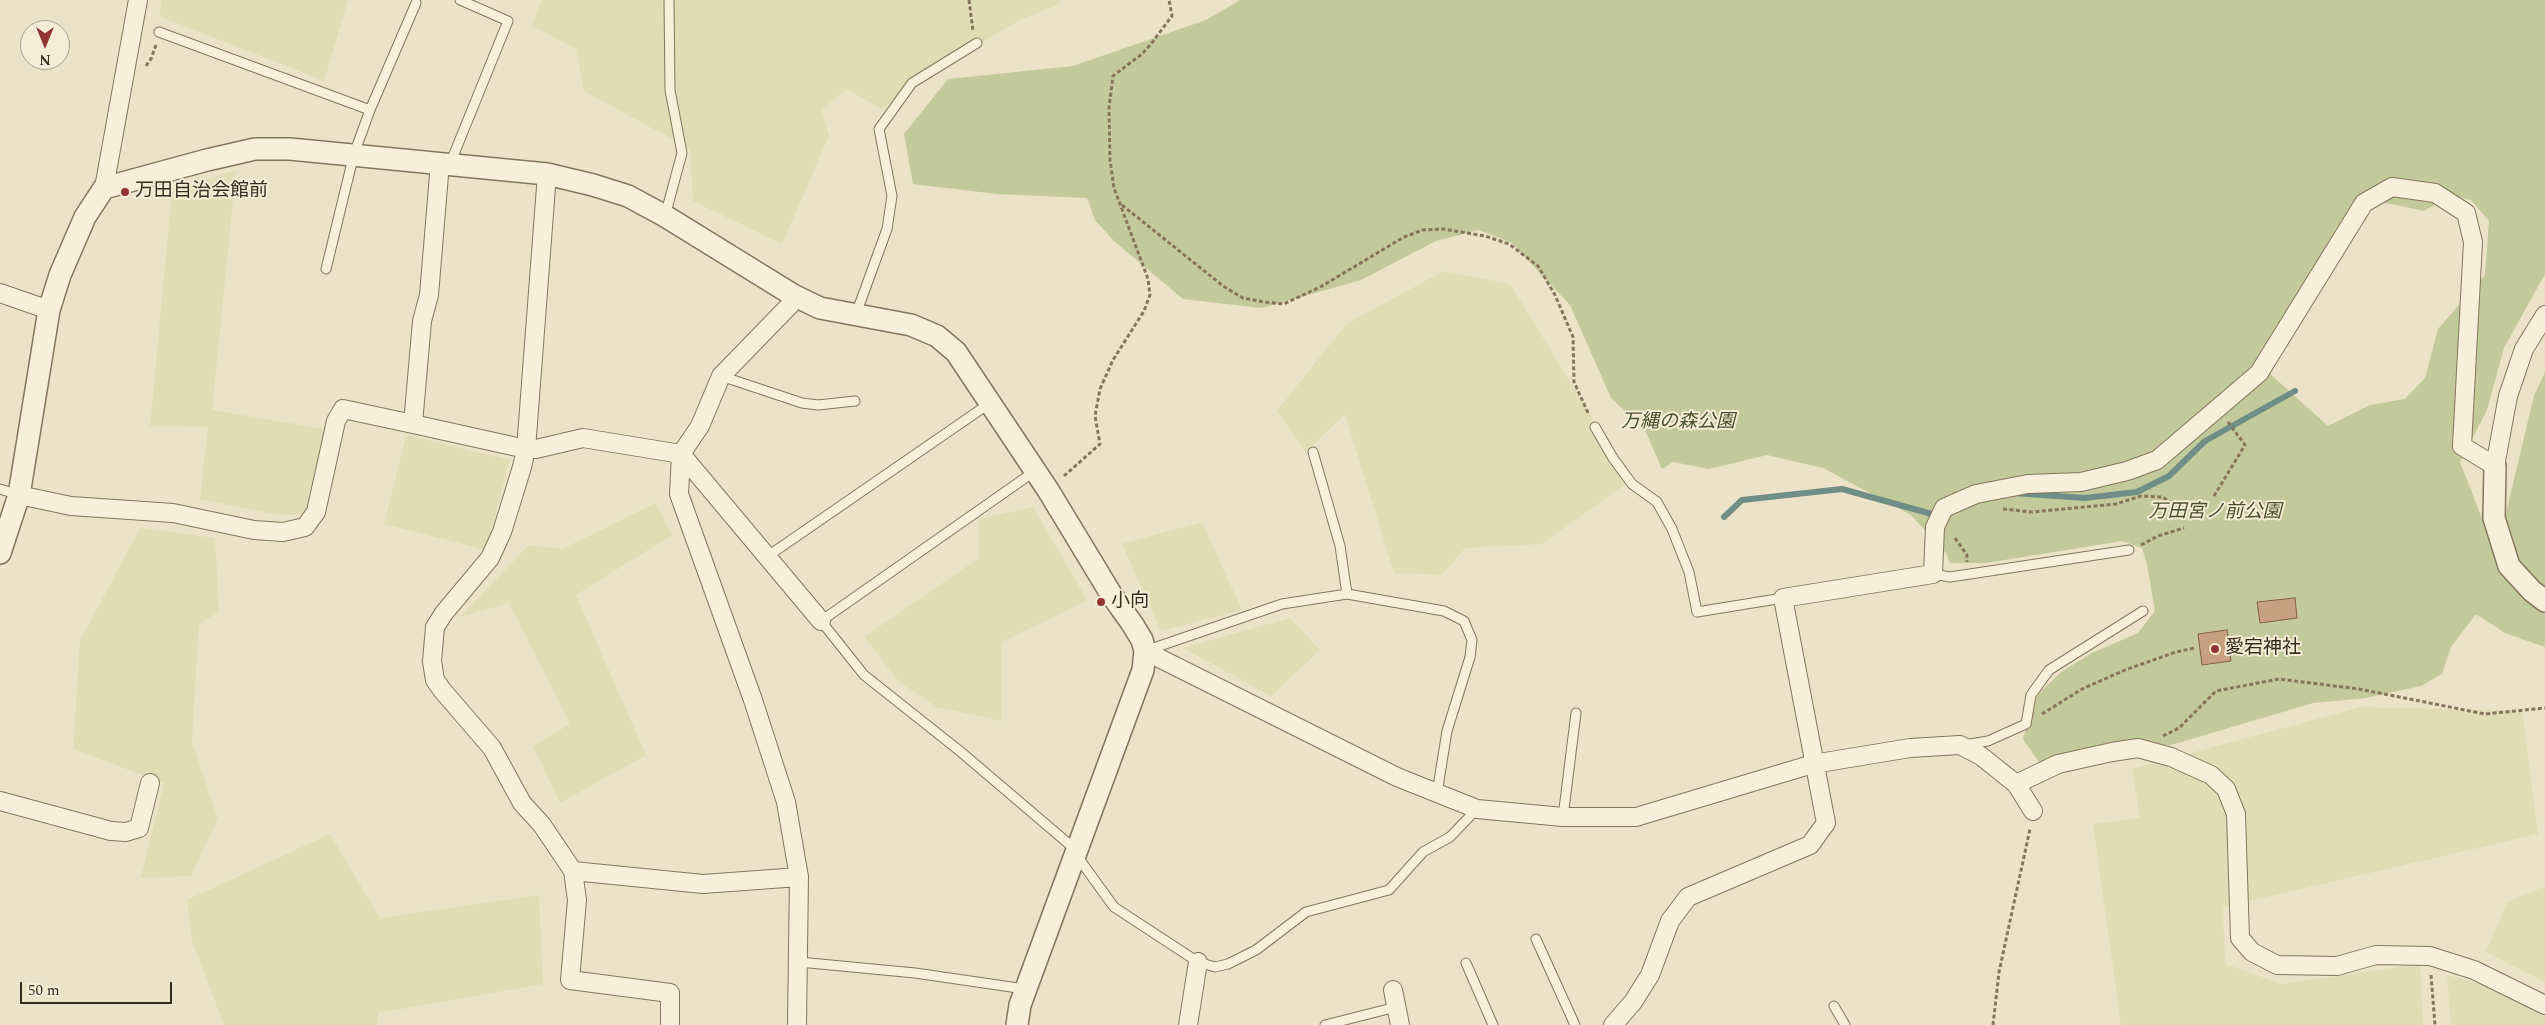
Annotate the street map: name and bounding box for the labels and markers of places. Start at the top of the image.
place label: 万田自治会館前 [135,181,268,203]
marker: 万田自治会館前 [119,186,131,198]
place label: 小向 [1111,591,1149,613]
marker: 小向 [1095,596,1107,608]
place label: 愛宕神社 [2225,638,2301,660]
marker: 愛宕神社 [2209,643,2221,655]

